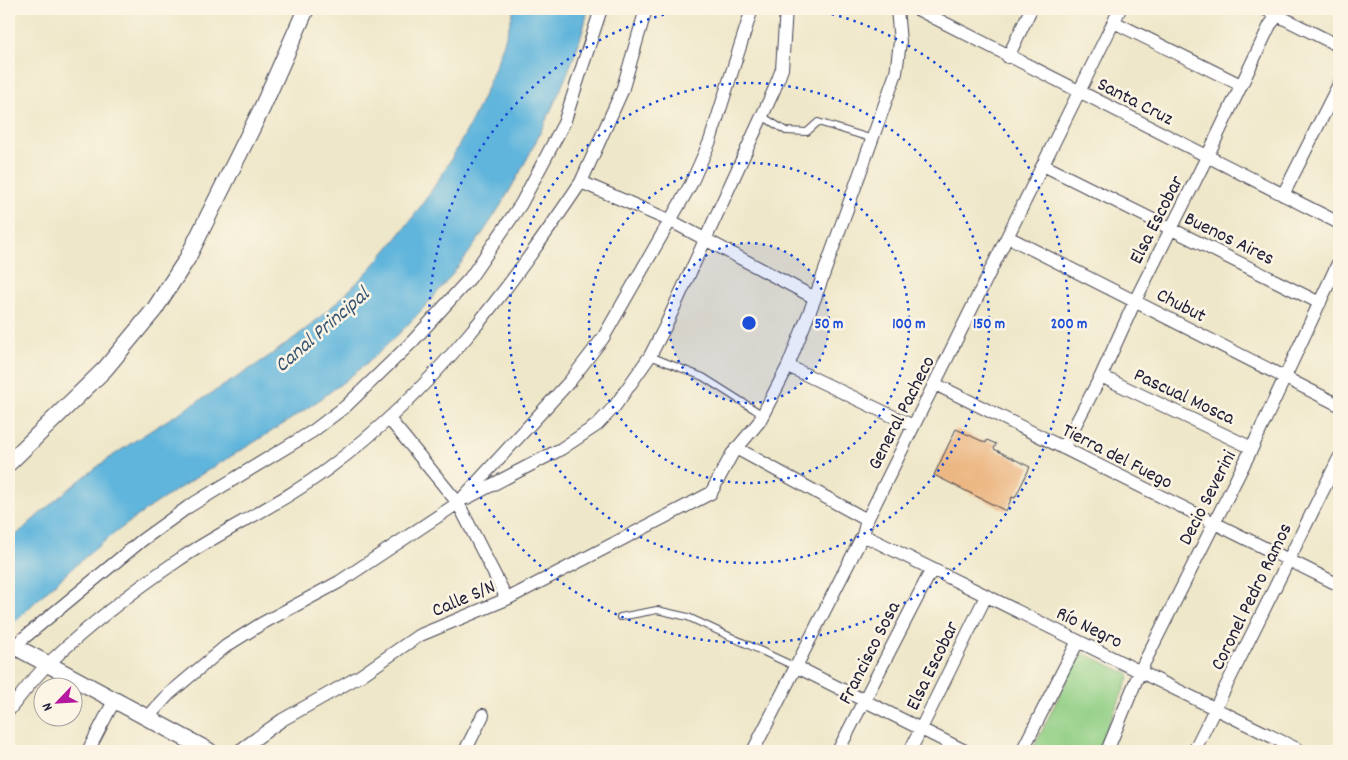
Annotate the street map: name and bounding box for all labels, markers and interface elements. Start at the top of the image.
street label: Santa Cruz [1092,72,1178,134]
street label: Elsa Escobar [1123,171,1192,270]
street label: Buenos Aires [1179,206,1279,274]
water label: Canal Principal [269,280,379,381]
street label: Chubut [1151,282,1210,331]
centre of rings [740,314,758,332]
text: 50 m [815,314,843,336]
text: 100 m [892,314,926,336]
text: 150 m [973,314,1005,336]
text: 200 m [1051,314,1087,336]
street label: General Pacheco [862,351,943,475]
street label: Pascual Mosca [1129,362,1239,434]
street label: Tierra del Fuego [1056,418,1177,498]
street label: Decio Severini [1173,446,1245,551]
street label: Coronel Pedro Ramos [1205,519,1301,676]
street label: Calle S/N [428,574,500,626]
street label: Francisco Sosa [833,597,909,710]
street label: Río Negro [1051,601,1127,657]
street label: Elsa Escobar [900,616,968,716]
north arrow [32,678,82,728]
text: N [37,699,59,714]

